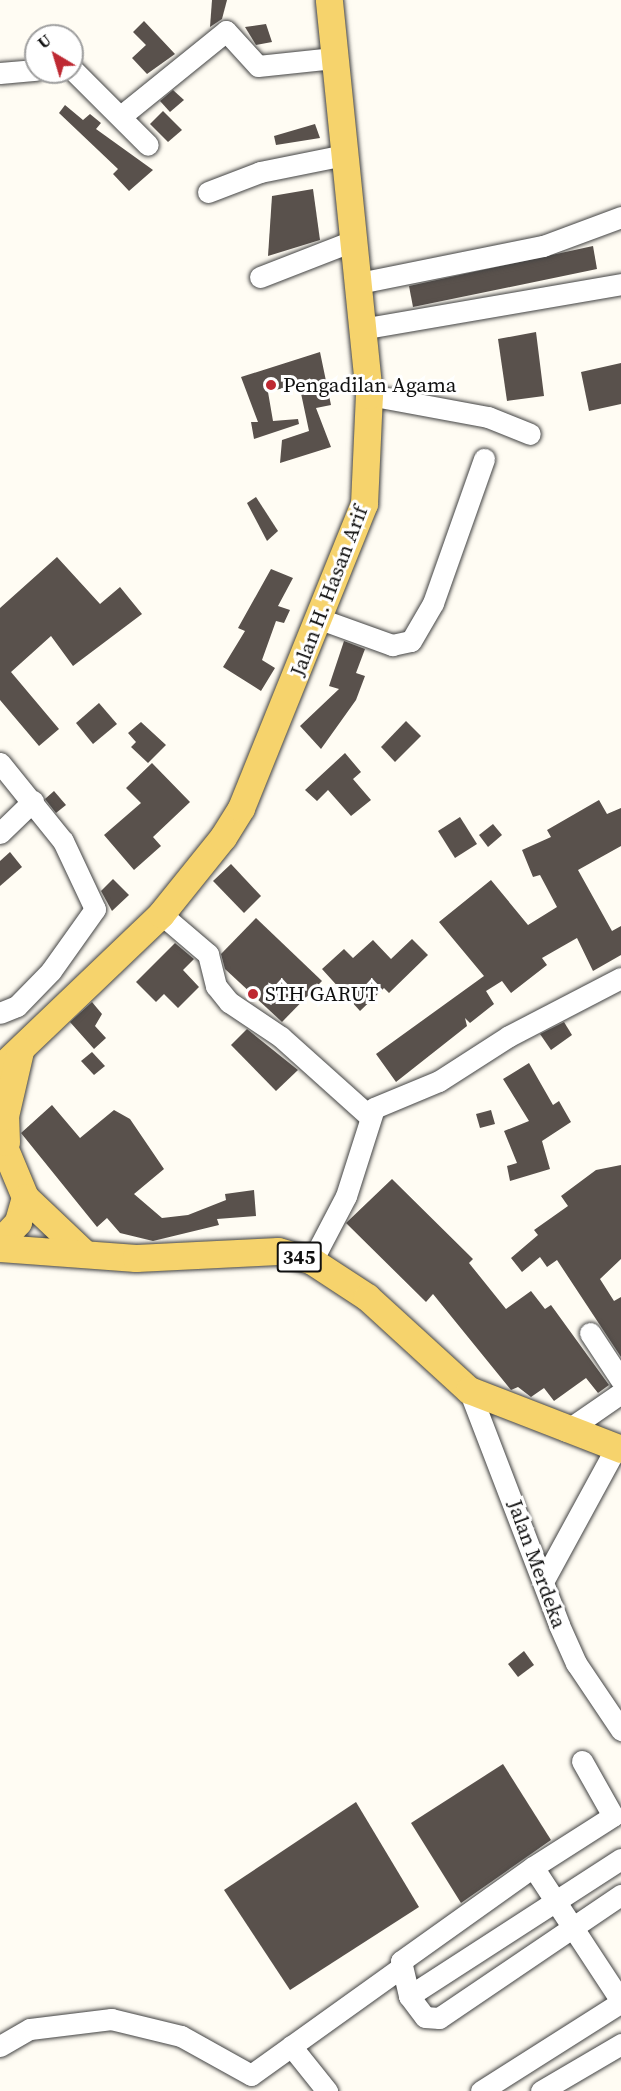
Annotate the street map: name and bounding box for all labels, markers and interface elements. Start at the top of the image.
north arrow [24,24,84,84]
text: U [33,29,56,54]
place label: Pengadilan Agama [283,372,457,398]
marker: Pengadilan Agama [264,378,278,392]
street label: Jalan H. Hasan Arif [285,502,373,680]
place label: STH GARUT [265,981,378,1007]
marker: STH GARUT [246,987,260,1001]
road number: 345 [276,1240,322,1274]
street label: Jalan Merdeka [502,1496,572,1632]

